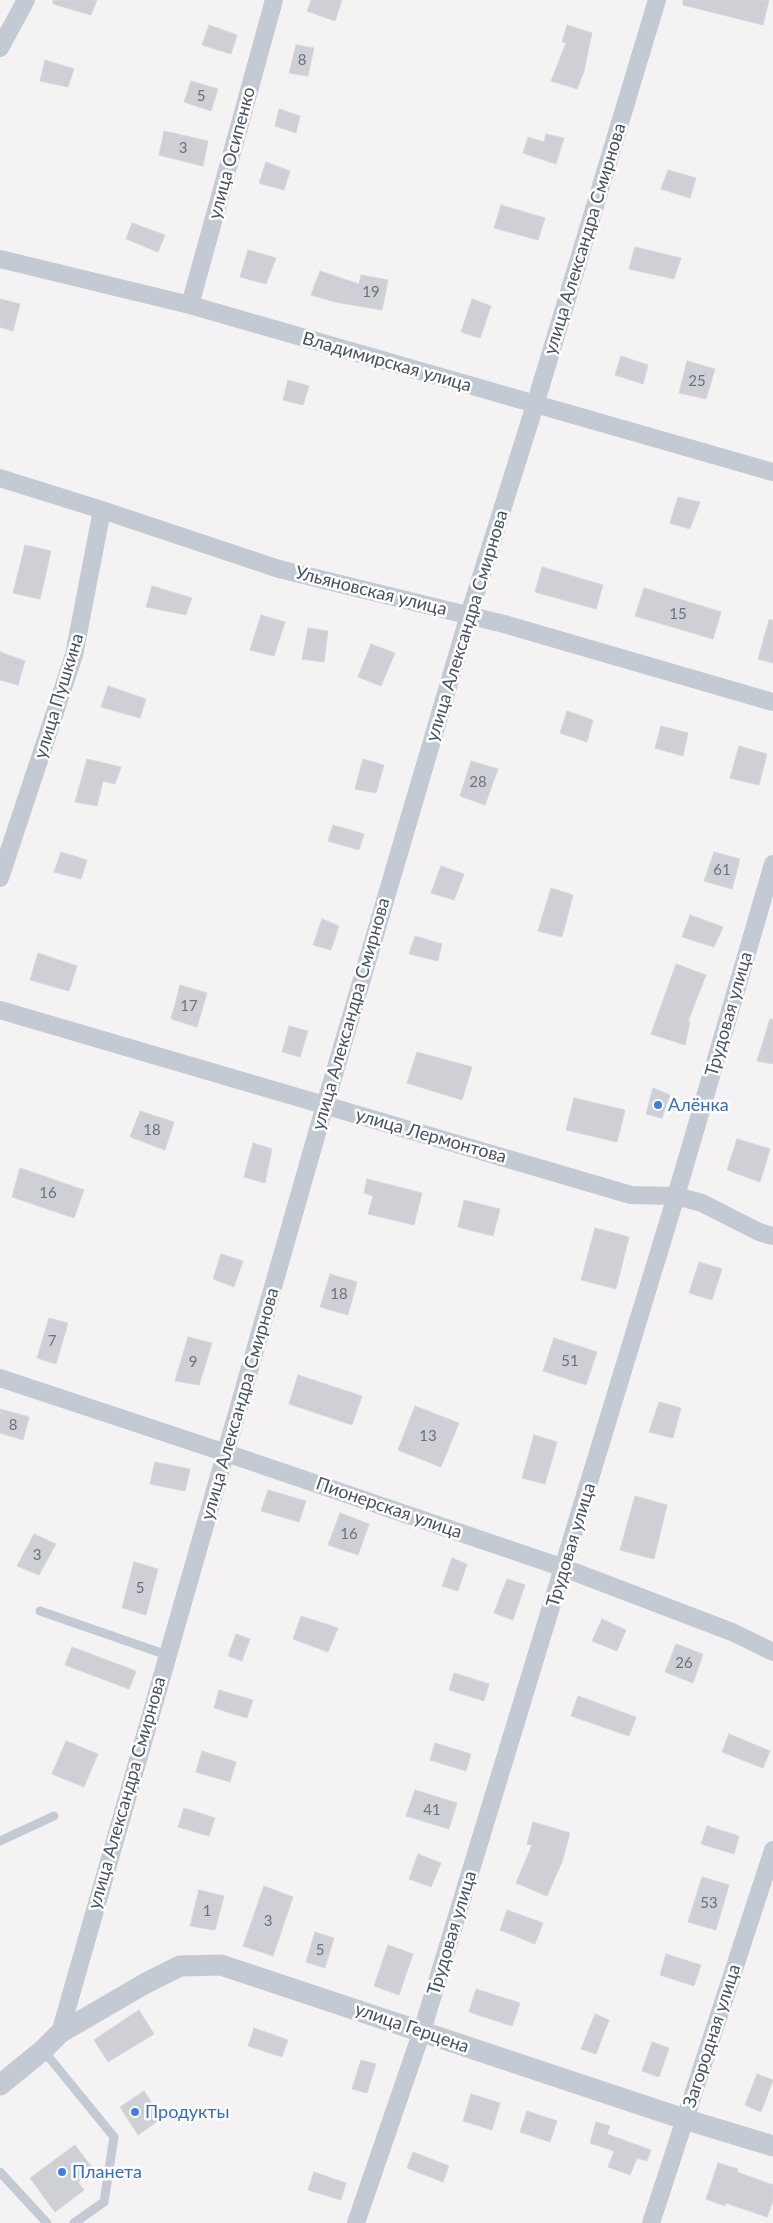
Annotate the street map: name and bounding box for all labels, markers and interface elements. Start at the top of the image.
house number: 8 [298,51,306,69]
street label: улица Осипенко [204,85,260,221]
house number: 5 [197,87,205,105]
street label: улица Александра Смирнова [539,121,631,357]
house number: 3 [179,139,187,157]
house number: 19 [362,283,380,301]
street label: Владимирская улица [300,328,474,396]
house number: 25 [688,372,706,390]
street label: улица Александра Смирнова [421,508,513,744]
street label: Ульяновская улица [293,562,449,620]
house number: 15 [669,605,687,623]
street label: улица Пушкина [30,631,88,761]
house number: 28 [469,773,487,791]
house number: 61 [713,861,731,879]
street label: улица Александра Смирнова [307,895,395,1133]
street label: Трудовая улица [701,949,757,1079]
house number: 17 [180,997,198,1015]
place label: Алёнка [668,1094,729,1116]
marker: Алёнка [652,1099,664,1111]
street label: улица Лермонтова [353,1104,509,1168]
house number: 18 [143,1121,161,1139]
house number: 16 [39,1184,57,1202]
street label: улица Александра Смирнова [196,1285,284,1523]
house number: 18 [330,1285,348,1303]
house number: 7 [48,1332,56,1350]
house number: 51 [561,1352,579,1370]
house number: 9 [189,1353,197,1371]
house number: 8 [9,1416,17,1434]
house number: 13 [419,1427,437,1445]
street label: Пионерская улица [313,1473,465,1543]
street label: Трудовая улица [542,1480,600,1610]
house number: 16 [340,1525,358,1543]
house number: 3 [33,1546,41,1564]
house number: 5 [136,1579,144,1597]
house number: 26 [675,1654,693,1672]
street label: улица Александра Смирнова [83,1674,171,1912]
house number: 41 [423,1801,441,1819]
street label: Трудовая улица [423,1868,481,1998]
house number: 53 [700,1894,718,1912]
house number: 1 [203,1902,211,1920]
house number: 3 [264,1912,272,1930]
house number: 5 [316,1941,324,1959]
street label: Загородная улица [679,1962,745,2110]
street label: улица Герцена [352,1998,472,2058]
place label: Продукты [145,2101,229,2123]
marker: Продукты [129,2106,141,2118]
place label: Планета [72,2161,142,2183]
marker: Планета [56,2166,68,2178]

